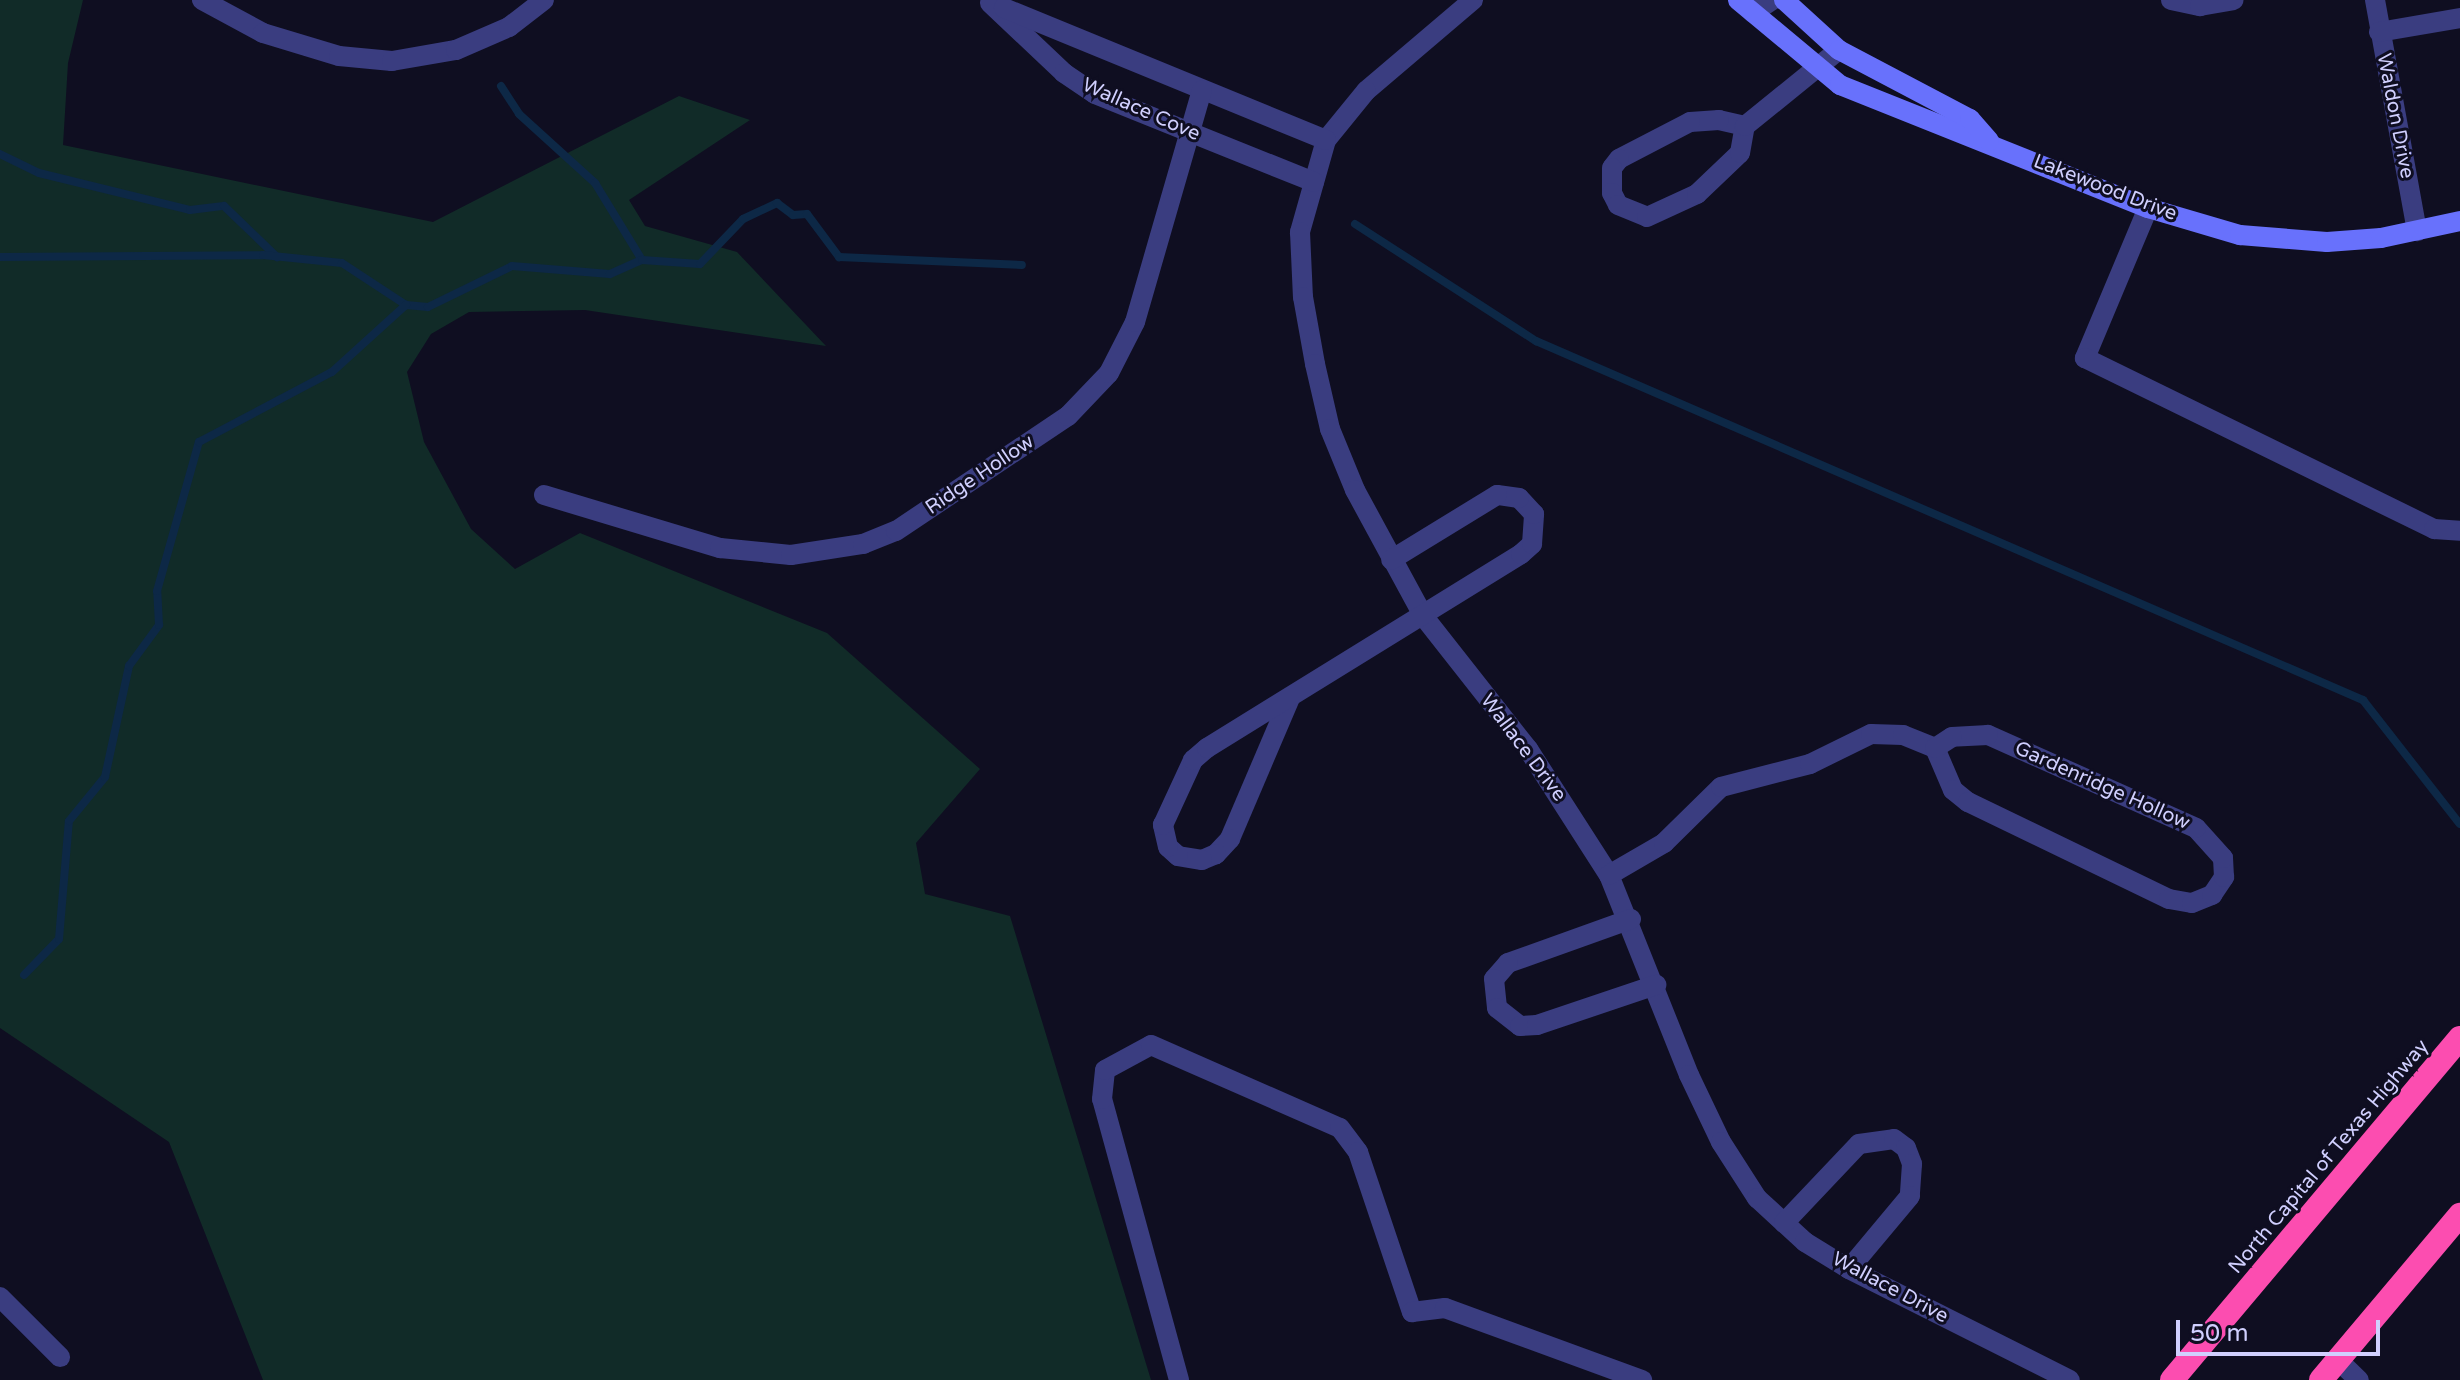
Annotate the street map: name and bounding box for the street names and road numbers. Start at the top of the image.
street label: Waldon Drive [2371,51,2419,181]
street label: Wallace Cove [1078,73,1204,147]
street label: Lakewood Drive [2030,150,2180,226]
street label: Ridge Hollow [921,430,1039,520]
street label: Wallace Drive [1475,690,1571,806]
street label: Gardenridge Hollow [2011,737,2193,835]
street label: North Capital of Texas Highway [2224,1035,2434,1279]
street label: Wallace Drive [1828,1247,1952,1329]

